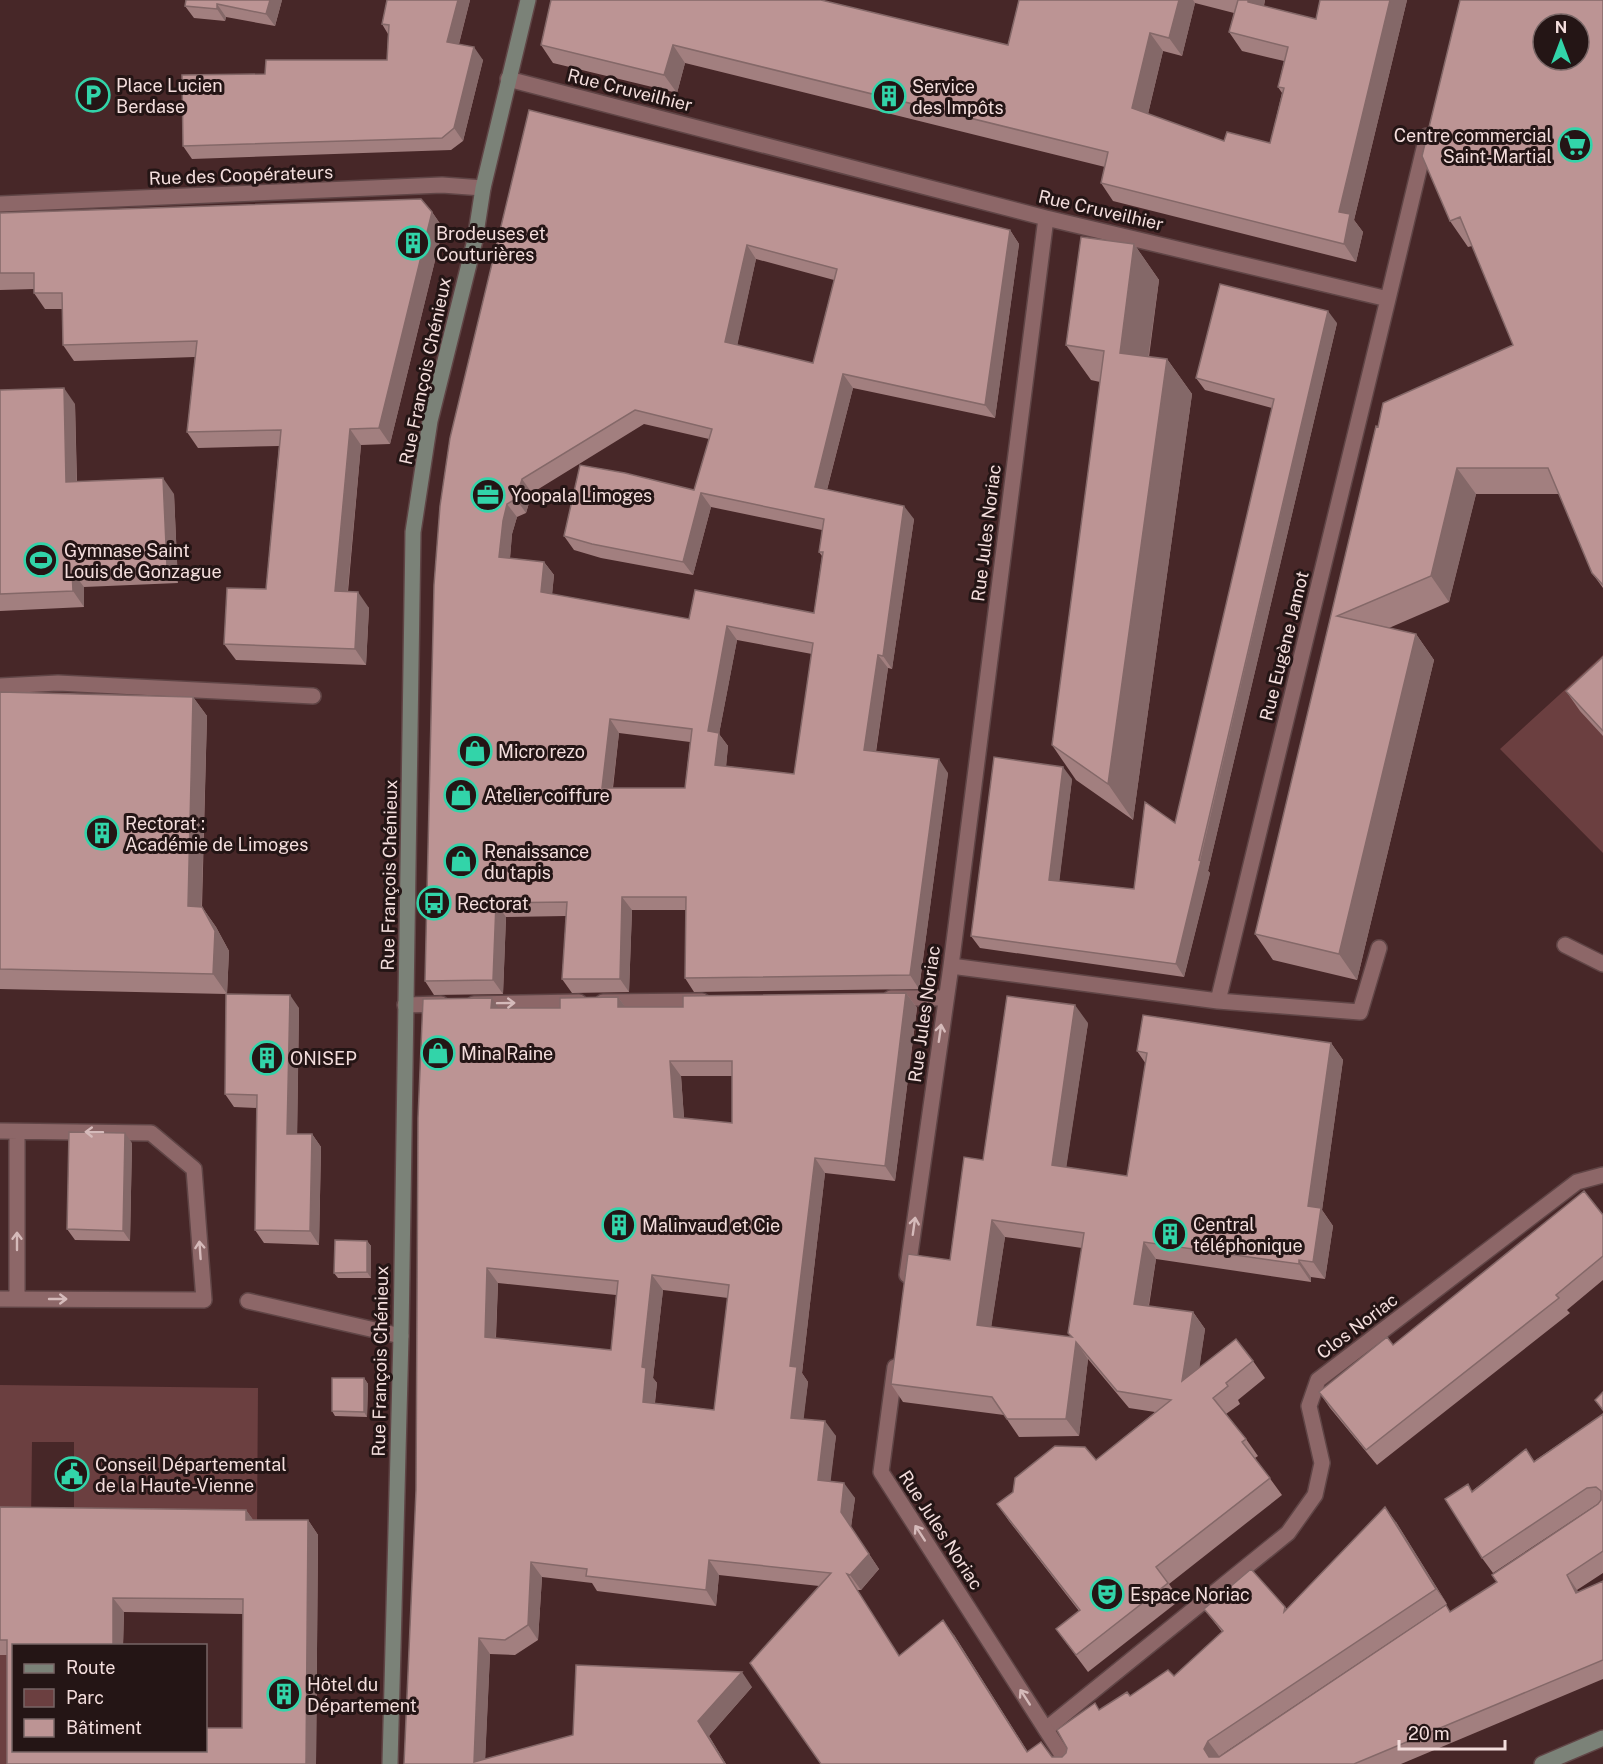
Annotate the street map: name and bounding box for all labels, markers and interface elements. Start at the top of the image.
north arrow [1531,12,1591,72]
text: N [1555,18,1567,37]
street label: Rue Cruveilhier [565,64,695,116]
place label: Place Lucien Berdase [116,75,223,117]
place label: Service des Impôts [912,76,1004,118]
parking icon: Place Lucien Berdase [75,77,111,113]
building icon: Service des Impôts [871,78,907,114]
place label: Centre commercial Saint-Martial [1394,125,1552,167]
supermarket icon: Centre commercial Saint-Martial [1557,127,1593,163]
street label: Rue des Coopérateurs [148,161,334,189]
street label: Rue Cruveilhier [1036,185,1166,235]
place label: Brodeuses et Couturières [436,223,546,265]
building icon: Brodeuses et Couturières [395,225,431,261]
street label: Rue François Chénieux [395,275,455,467]
street label: Rue Jules Noriac [967,463,1005,603]
office icon: Yoopala Limoges [470,477,506,513]
place label: Yoopala Limoges [511,485,652,506]
place label: Gymnase Saint Louis de Gonzague [64,540,222,582]
sports icon: Gymnase Saint Louis de Gonzague [23,542,59,578]
street label: Rue Eugène Jamot [1255,569,1313,723]
shop icon: Micro rezo [457,733,493,769]
place label: Micro rezo [498,741,585,762]
shop icon: Atelier coiffure [443,777,479,813]
street label: Rue François Chénieux [377,779,401,971]
place label: Atelier coiffure [484,785,610,806]
place label: Rectorat : Académie de Limoges [125,813,308,855]
building icon: Rectorat : Académie de Limoges [84,815,120,851]
place label: Renaissance du tapis [484,841,589,883]
shop icon: Renaissance du tapis [443,843,479,879]
bus stop icon: Rectorat [416,885,452,921]
place label: Rectorat [457,893,529,914]
street label: Rue Jules Noriac [904,944,944,1084]
one-way arrow [495,998,515,1009]
one-way arrow [935,1023,946,1043]
shop icon: Mina Raine [420,1035,456,1071]
building icon: ONISEP [249,1040,285,1076]
place label: Mina Raine [461,1043,553,1064]
place label: ONISEP [290,1048,357,1069]
one-way arrow [85,1126,105,1138]
building icon: Malinvaud et Cie [601,1207,637,1243]
place label: Central téléphonique [1193,1214,1303,1256]
place label: Malinvaud et Cie [642,1215,780,1236]
one-way arrow [909,1216,920,1236]
building icon: Central téléphonique [1152,1216,1188,1252]
one-way arrow [11,1231,23,1251]
one-way arrow [195,1241,206,1261]
street label: Rue François Chénieux [368,1265,392,1457]
street label: Clos Noriac [1312,1289,1402,1363]
one-way arrow [48,1293,68,1305]
place label: Conseil Départemental de la Haute-Vienne [95,1454,287,1496]
public building icon: Conseil Départemental de la Haute-Vienne [54,1456,90,1492]
street label: Rue Jules Noriac [895,1466,987,1594]
one-way arrow [913,1525,925,1542]
theatre icon: Espace Noriac [1089,1576,1125,1612]
place label: Espace Noriac [1130,1584,1250,1605]
legend [12,1644,207,1752]
text: Route [66,1657,115,1678]
place label: Hôtel du Département [307,1674,417,1716]
building icon: Hôtel du Département [266,1676,302,1712]
text: Parc [66,1687,104,1708]
one-way arrow [1019,1689,1031,1706]
scale bar [1399,1713,1506,1751]
text: Bâtiment [66,1717,142,1738]
text: 20 m [1408,1723,1450,1744]

